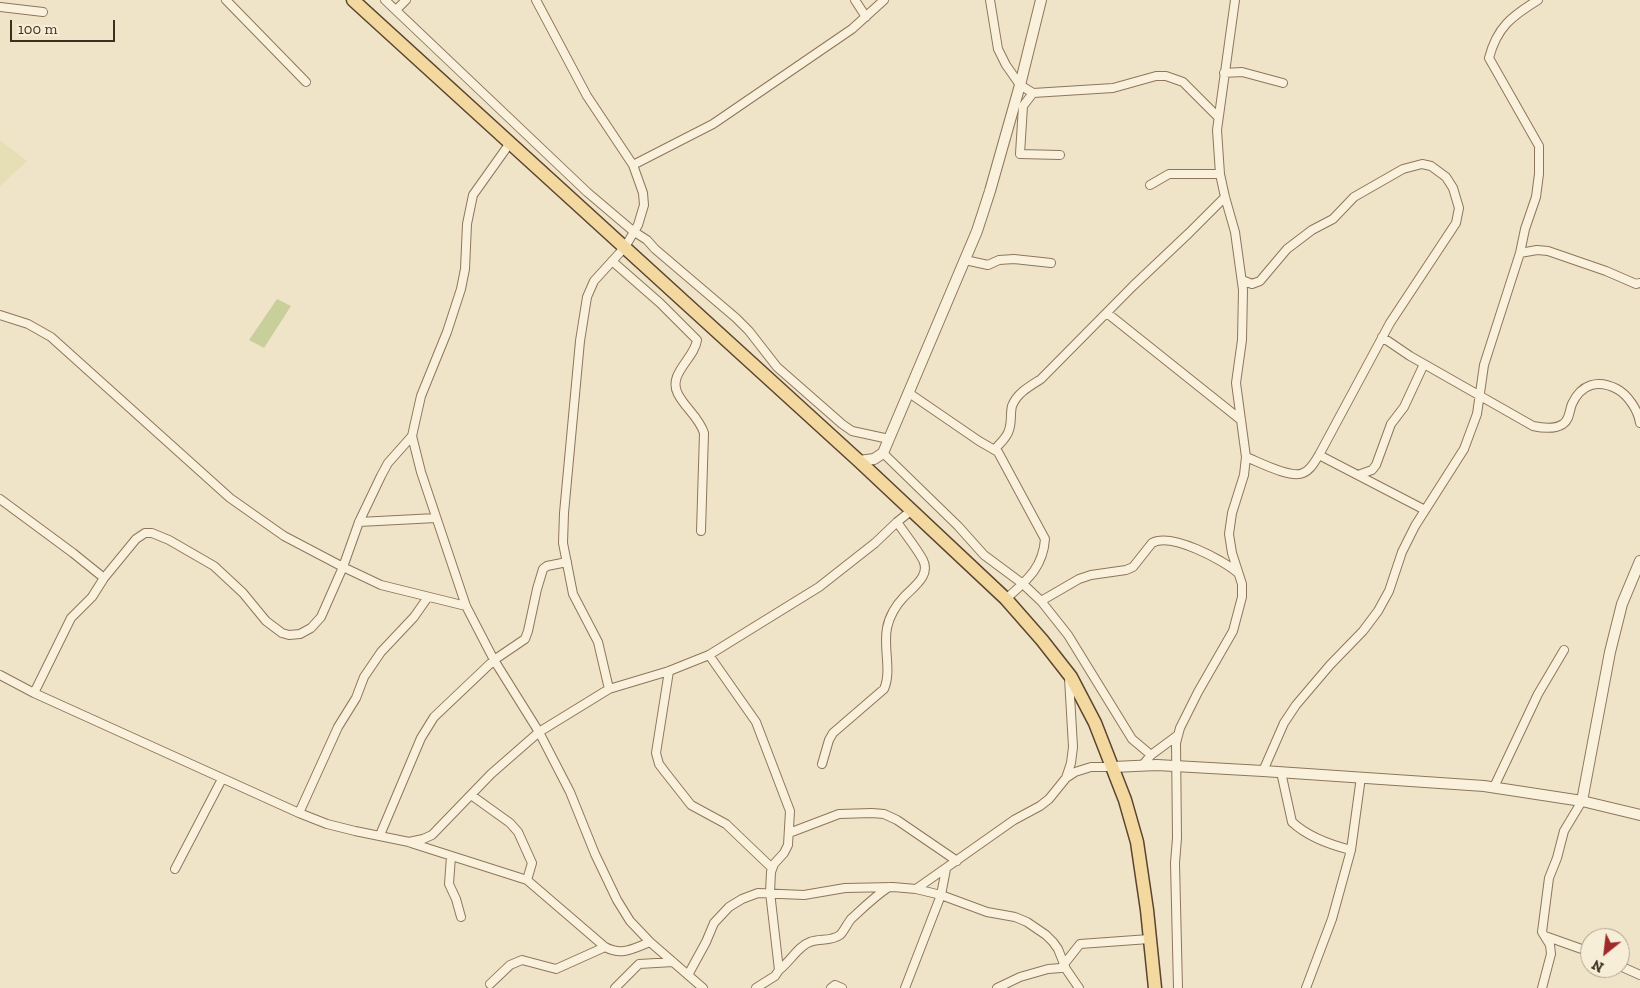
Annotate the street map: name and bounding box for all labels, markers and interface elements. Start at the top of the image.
scale bar [12,10,118,42]
text: 100 m [18,20,57,38]
north arrow [1580,928,1630,978]
text: N [1589,956,1607,976]

